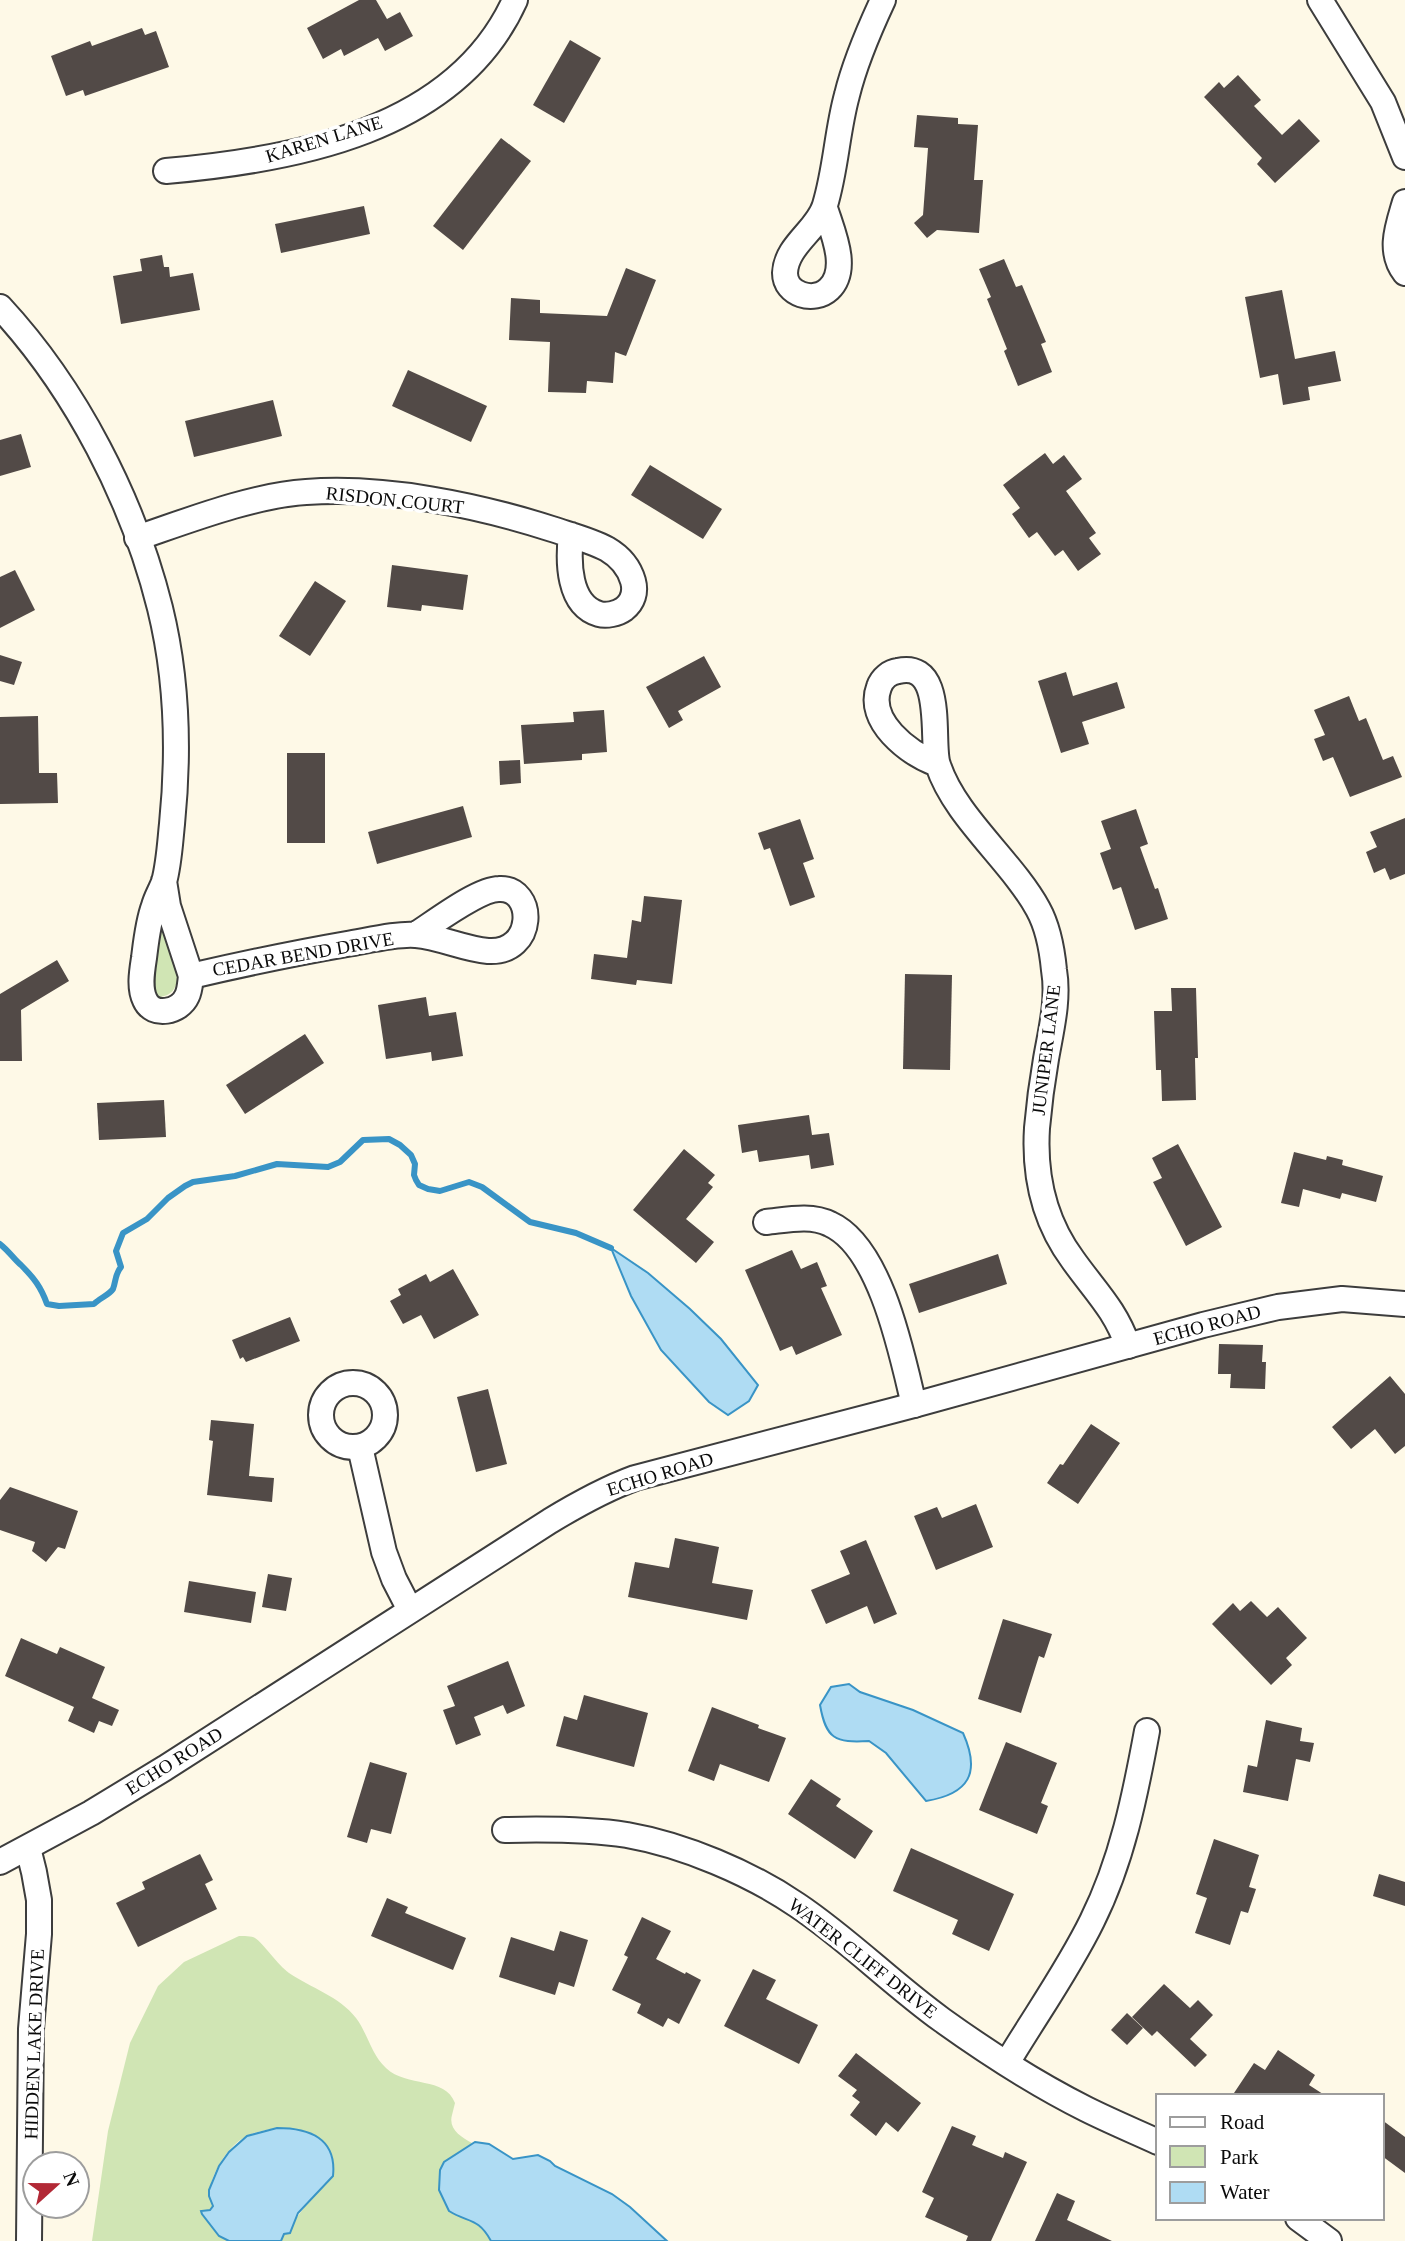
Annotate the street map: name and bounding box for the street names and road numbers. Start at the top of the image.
street label: KAREN LANE [263,111,385,167]
street label: RISDON COURT [325,482,465,518]
street label: CEDAR BEND DRIVE [211,928,395,980]
street label: JUNIPER LANE [1028,983,1064,1117]
street label: ECHO ROAD [1151,1301,1263,1349]
street label: ECHO ROAD [604,1448,716,1500]
street label: ECHO ROAD [122,1723,226,1799]
street label: WATER CLIFF DRIVE [785,1894,941,2022]
street label: HIDDEN LAKE DRIVE [20,1948,48,2140]

